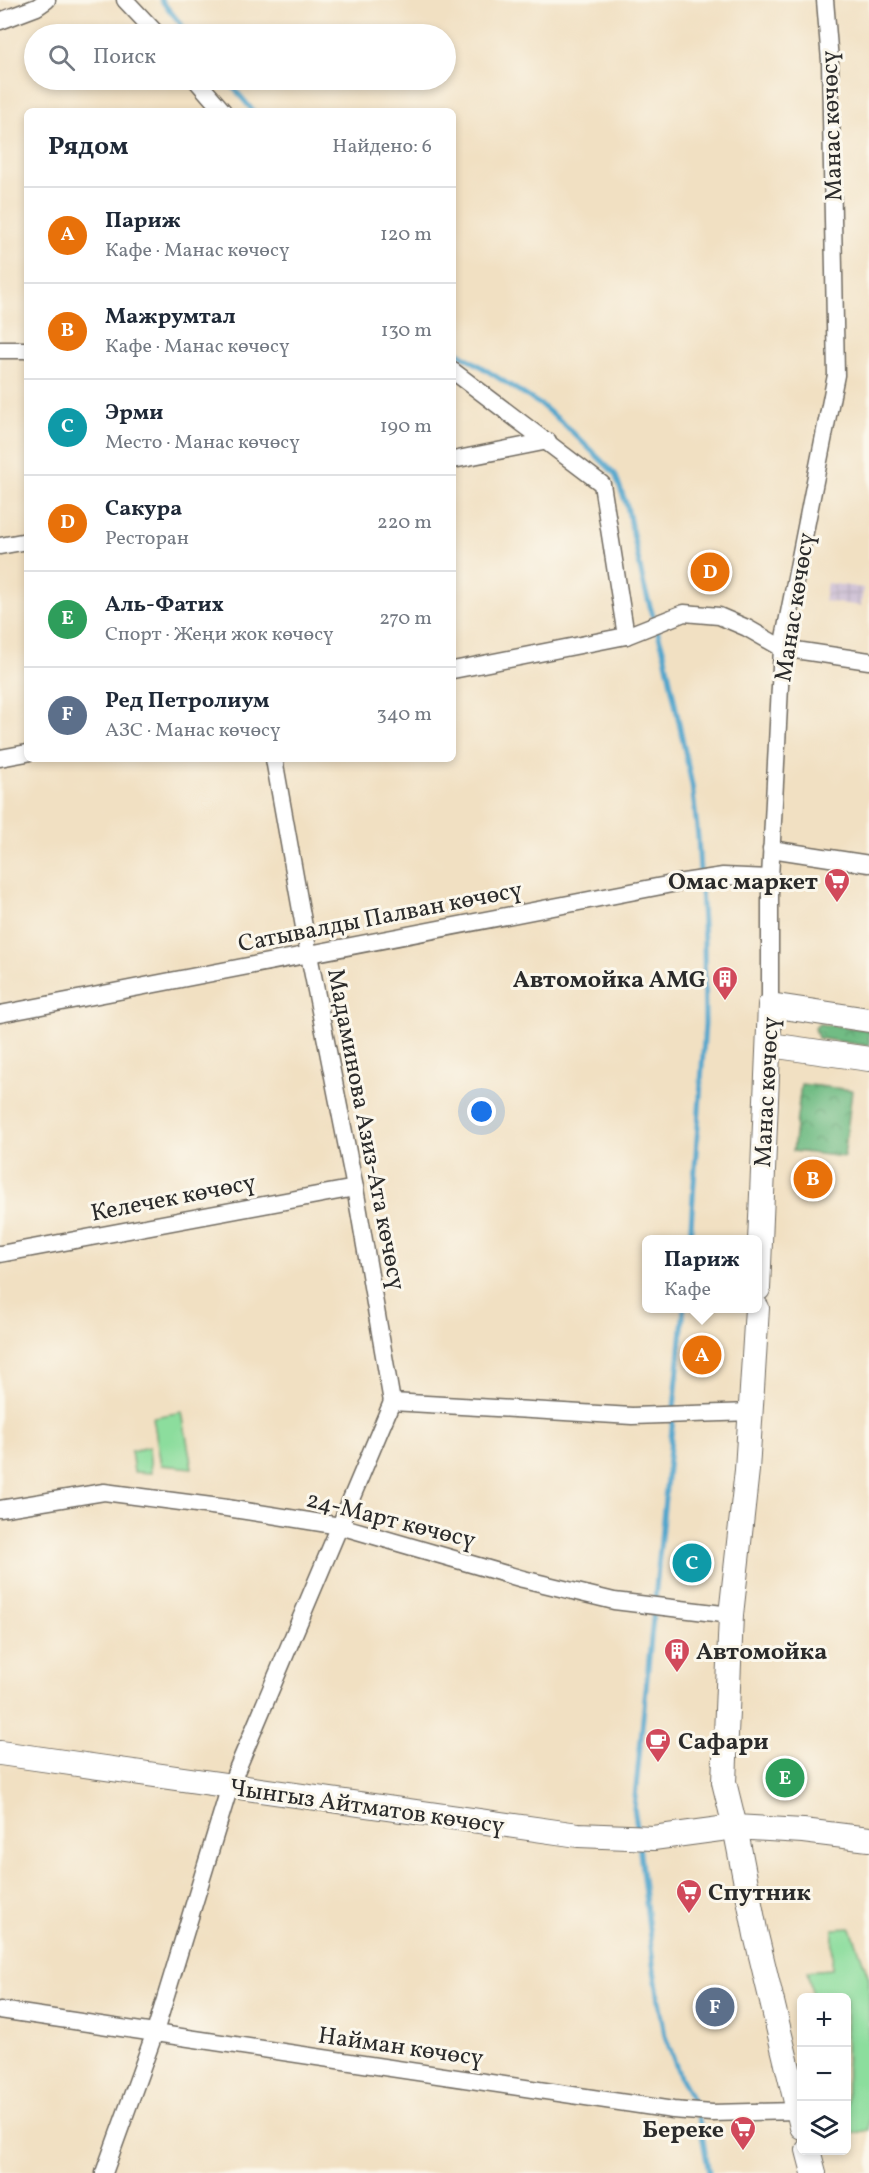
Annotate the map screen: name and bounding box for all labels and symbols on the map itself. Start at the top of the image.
street label: Манас көчөсү [813,50,853,202]
street label: Манас көчөсү [767,530,825,684]
pin: D [690,550,730,594]
place label: Омас маркет [668,866,818,900]
supermarket icon: Омас маркет [822,866,852,904]
street label: Сатывалды Палван көчөсү [235,874,526,962]
place label: Автомойка AMG [513,964,706,998]
building icon: Автомойка AMG [710,964,740,1002]
street label: Мадаминова Азиз-Ата көчөсү [317,966,413,1293]
street label: Манас көчөсү [747,1016,789,1168]
your location [467,1097,496,1126]
pin: B [794,1156,832,1202]
street label: Келечек көчөсү [88,1166,259,1232]
pin: A [682,1332,722,1378]
street label: 24-Март көчөсү [302,1483,479,1558]
pin: C [672,1540,712,1586]
building icon: Автомойка [662,1636,692,1674]
place label: Автомойка [696,1636,827,1670]
cafe icon: Сафари [643,1726,673,1764]
place label: Сафари [678,1726,769,1760]
pin: E [766,1756,804,1800]
street label: Чынгыз Айтматов көчөсү [227,1772,507,1844]
supermarket icon: Спутник [674,1877,704,1915]
place label: Спутник [708,1877,811,1911]
pin: F [696,1984,734,2030]
street label: Найман көчөсү [316,2020,486,2076]
place label: Береке [642,2114,724,2148]
supermarket icon: Береке [728,2114,758,2152]

